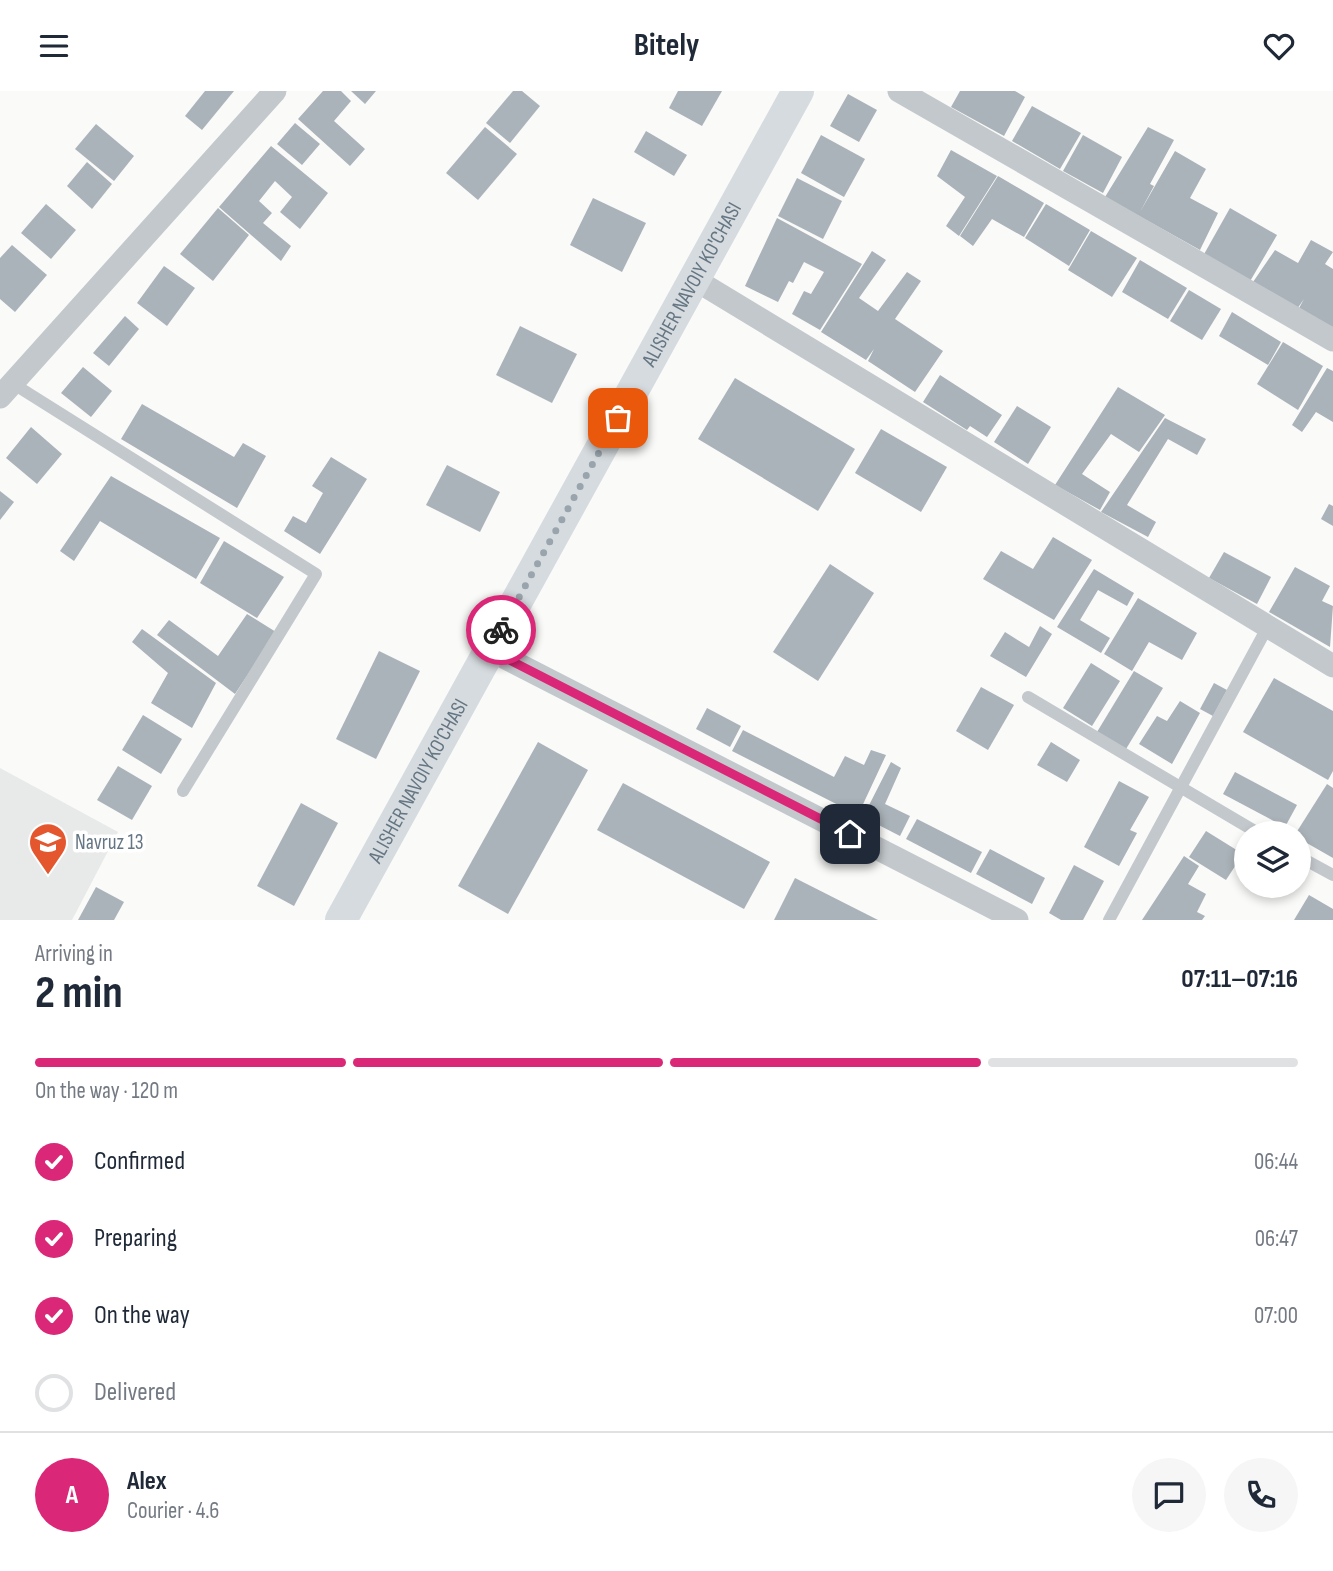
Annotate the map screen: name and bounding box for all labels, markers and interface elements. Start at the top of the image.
text: Bitely [634,26,699,65]
icon: menu [35,27,73,65]
icon: heart [1260,27,1298,65]
street label: ALISHER NAVOIY KO'CHASI [636,198,747,371]
pin [588,388,648,448]
icon: bag [599,399,637,437]
courier [466,595,536,665]
icon: bike [482,611,520,649]
street label: ALISHER NAVOIY KO'CHASI [362,694,473,868]
pin [820,804,880,864]
icon: home [831,815,869,853]
school or university icon: Navruz 13 [27,821,69,876]
map controls [1234,821,1311,898]
button: layers [1234,821,1311,898]
place label: Navruz 13 [75,830,144,855]
text: Arriving in [35,940,113,968]
text: 07:11–07:16 [1181,964,1298,995]
text: 2 min [35,966,123,1021]
text: On the way · 120 m [35,1077,178,1105]
icon: check [35,1143,73,1181]
text: Confirmed [94,1146,185,1177]
text: 06:44 [1254,1148,1298,1176]
icon: check [35,1220,73,1258]
text: Preparing [94,1223,177,1254]
text: 06:47 [1255,1225,1298,1253]
icon: check [35,1297,73,1335]
text: On the way [94,1300,190,1331]
text: 07:00 [1254,1302,1298,1330]
text: Delivered [94,1377,176,1408]
button: chat [1132,1458,1206,1532]
button: phone [1224,1458,1298,1532]
text: Alex [127,1466,167,1497]
text: A [66,1480,78,1511]
text: Courier · 4.6 [127,1497,219,1525]

